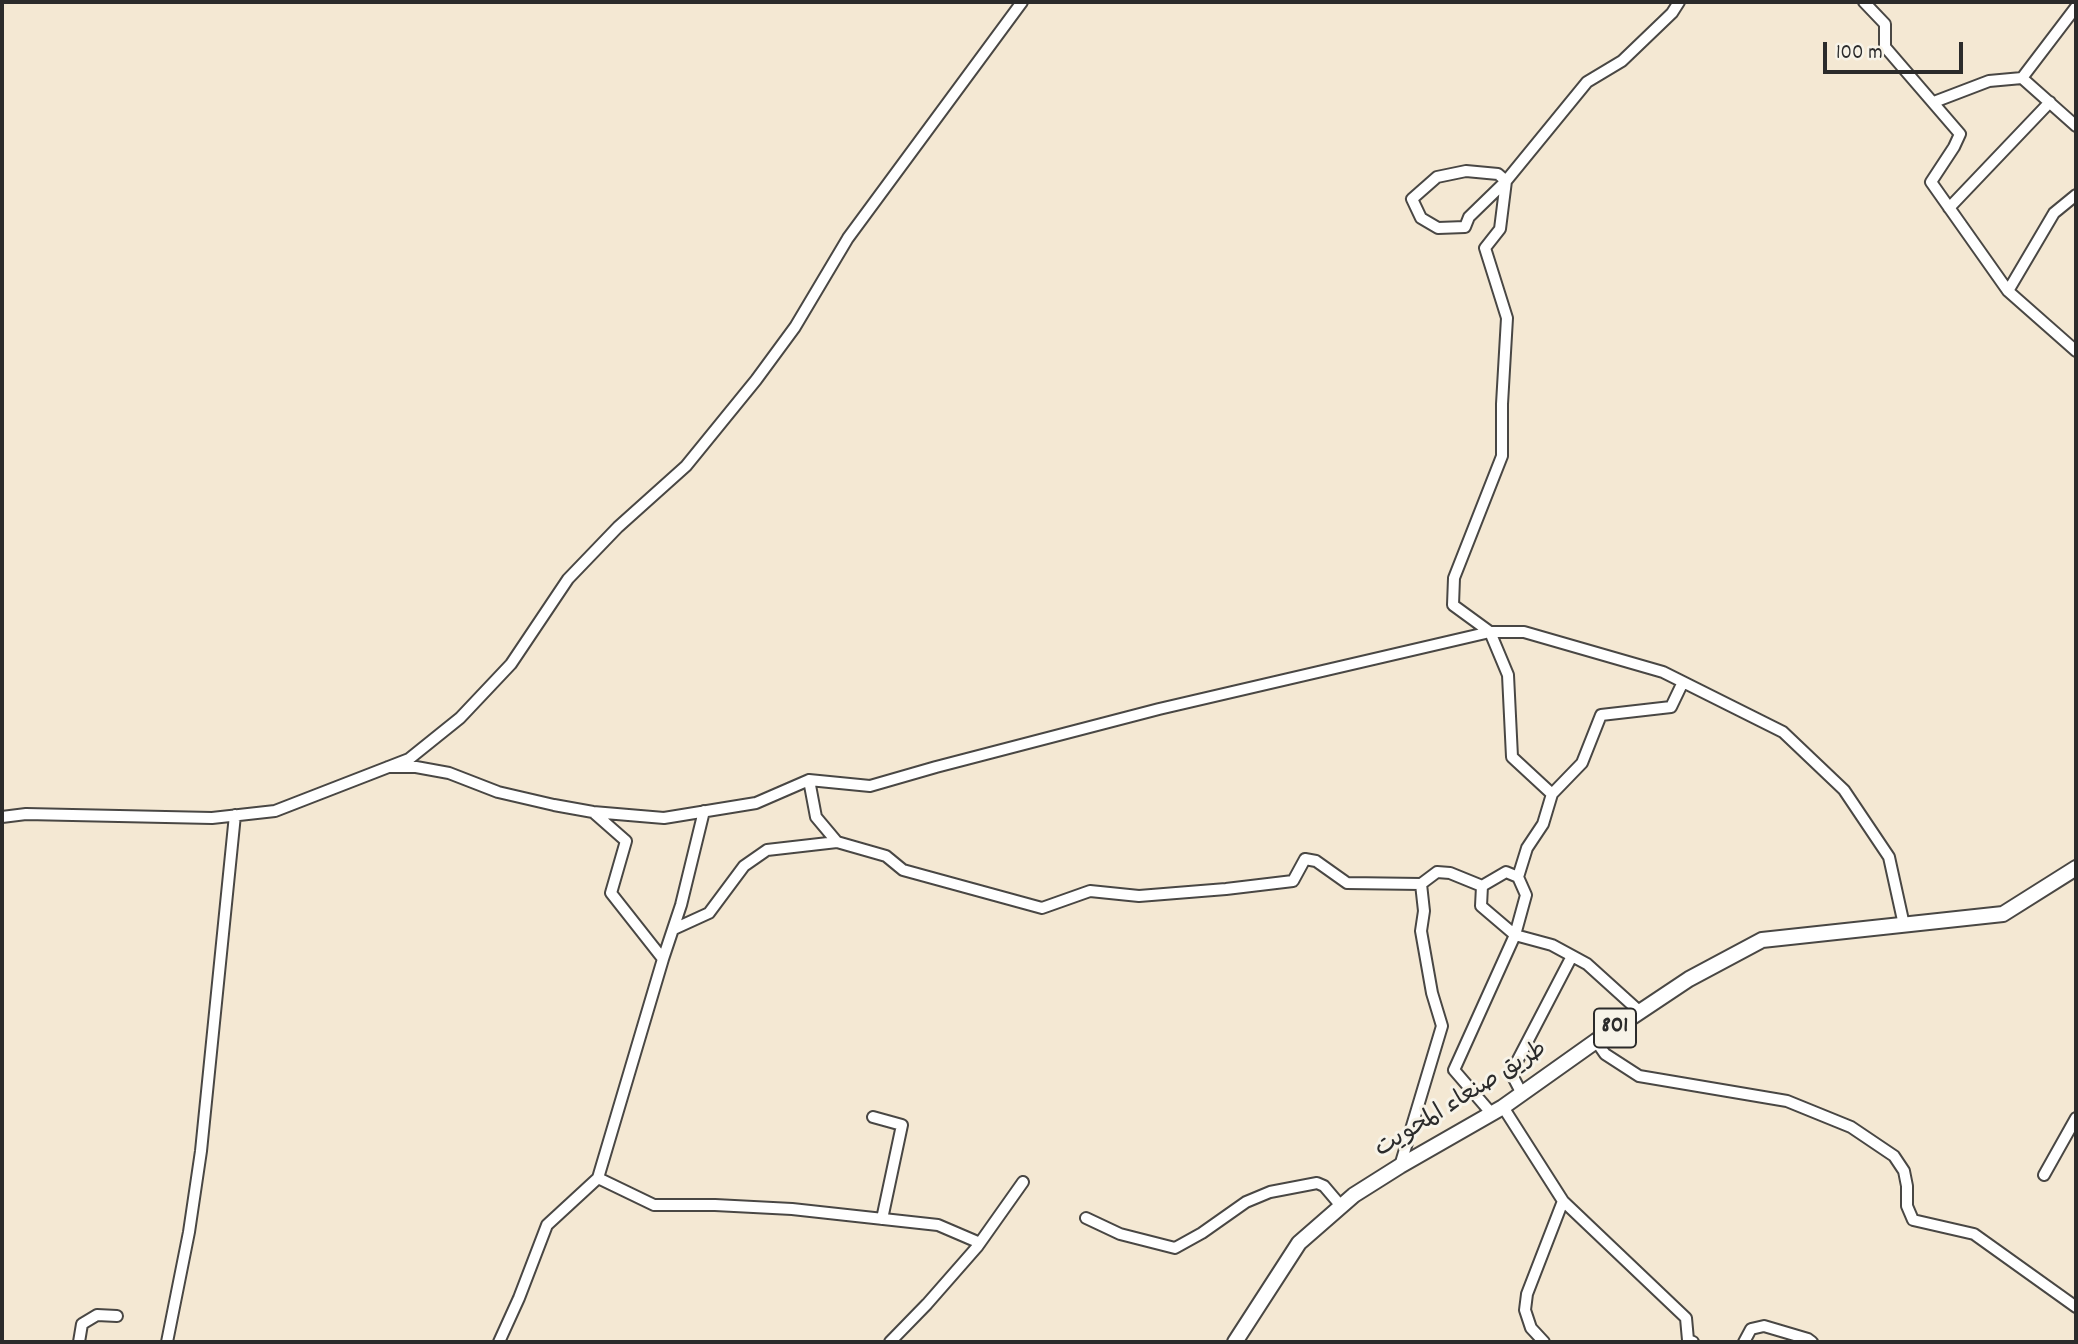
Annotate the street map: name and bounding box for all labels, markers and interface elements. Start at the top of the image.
scale bar [1826,28,1966,72]
text: 100 m [1836,39,1883,69]
road number: 801 [1594,1009,1636,1048]
street label: طريق صنعاء المحويت [1371,1036,1553,1166]

